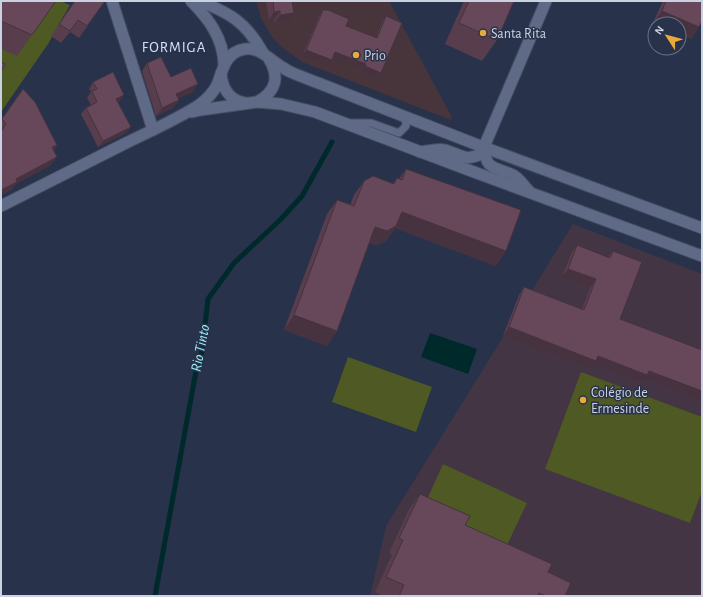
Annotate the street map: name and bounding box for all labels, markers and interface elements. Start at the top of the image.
north arrow [647,16,687,56]
text: N [653,24,666,37]
place label: Santa Rita [491,27,547,41]
marker: Santa Rita [478,28,488,38]
district label: FORMIGA [142,40,206,55]
place label: Prio [364,49,386,63]
marker: Prio [351,50,361,60]
water label: Rio Tinto [189,323,212,373]
place label: Colégio de Ermesinde [591,386,649,416]
marker: Colégio de Ermesinde [578,395,588,405]

